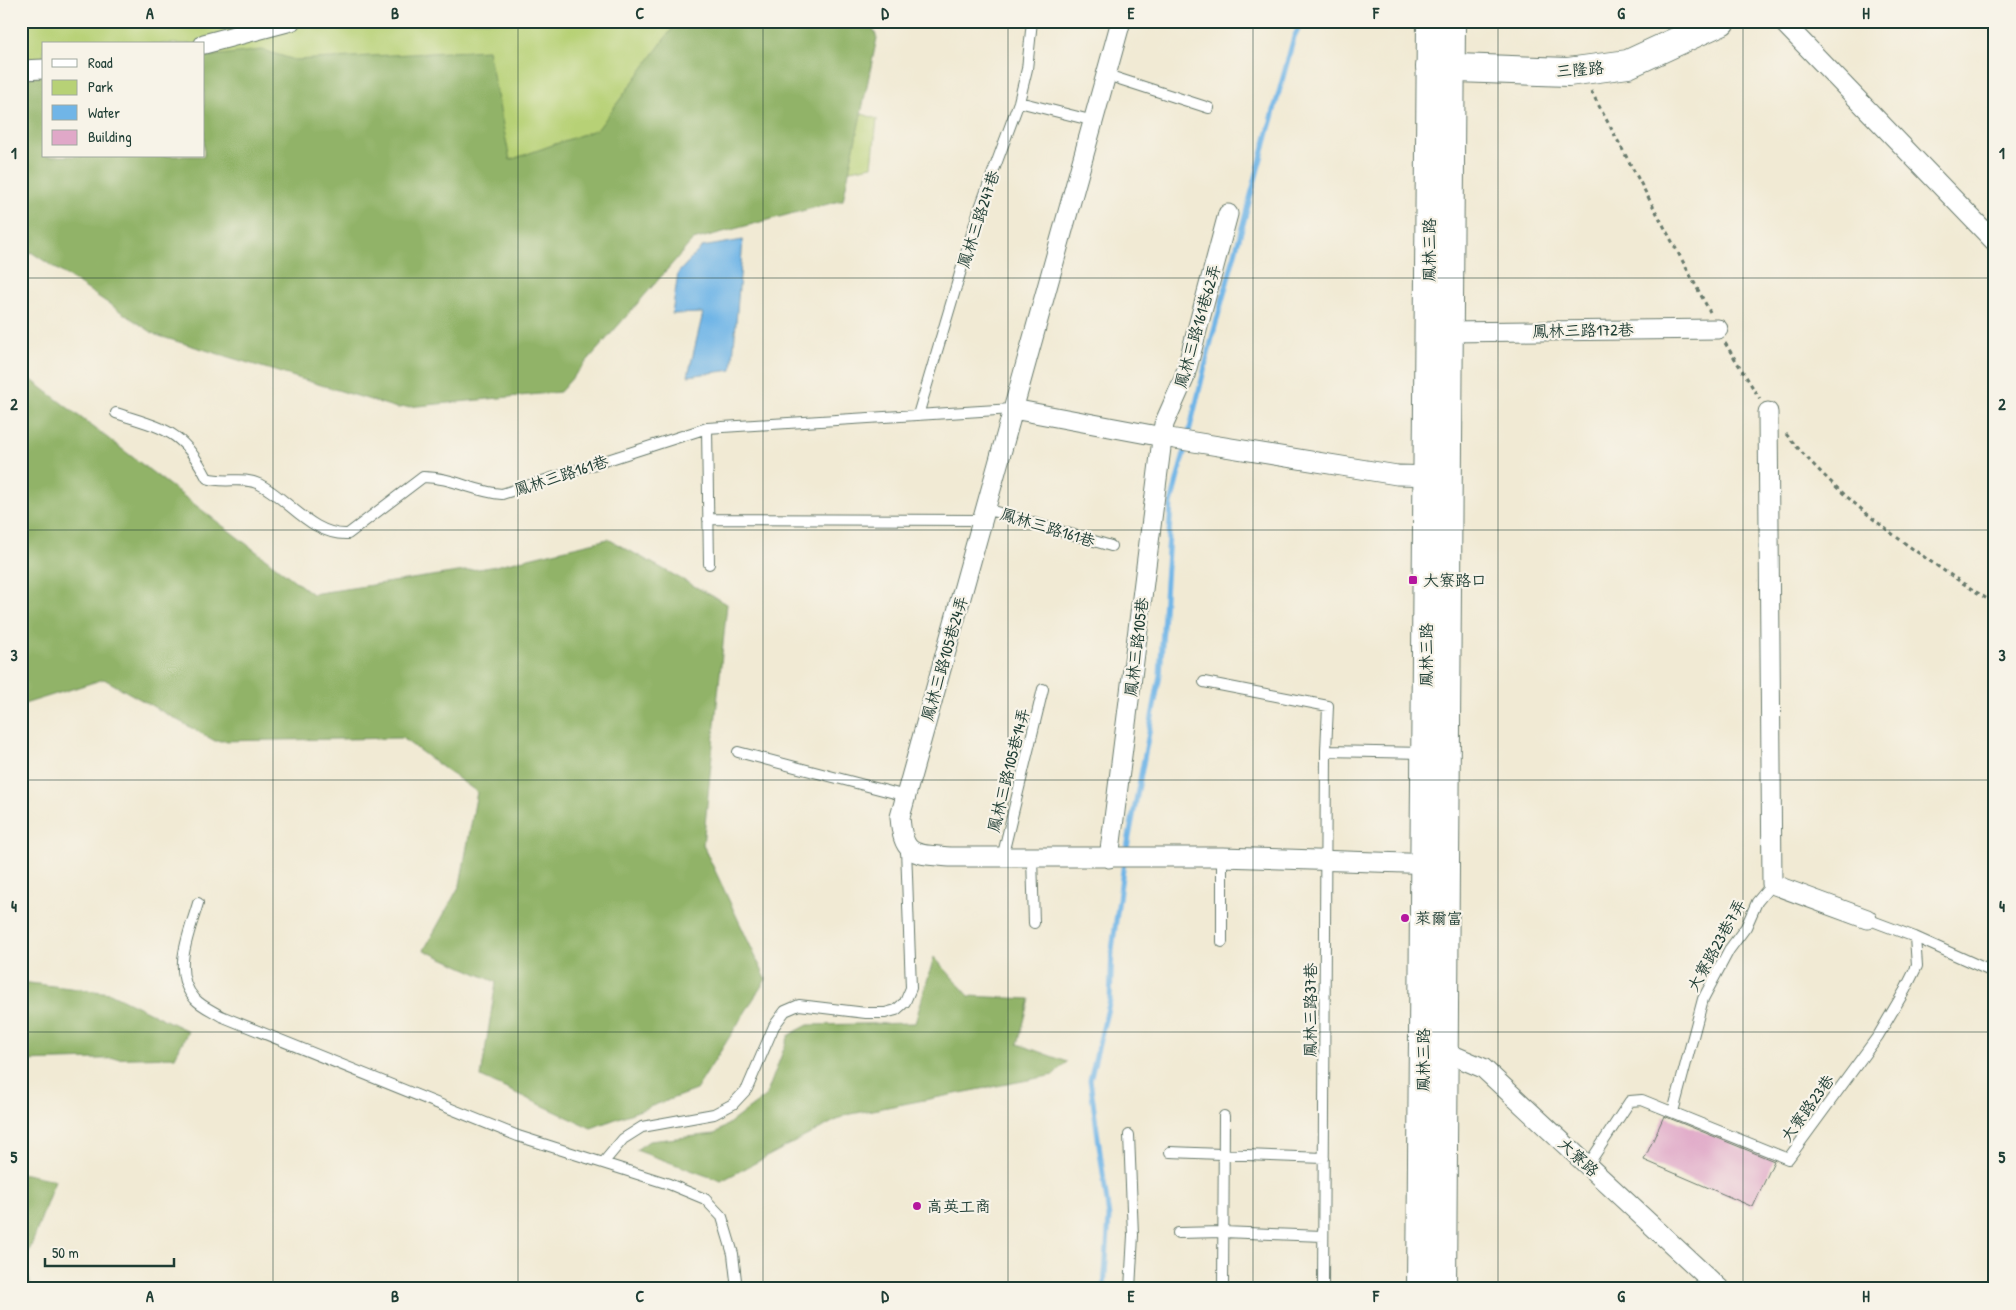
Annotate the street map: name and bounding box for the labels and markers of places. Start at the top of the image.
place label: 大寮路口 [1423,569,1487,591]
marker: 大寮路口 [1407,574,1419,586]
place label: 萊爾富 [1415,907,1463,929]
marker: 萊爾富 [1399,912,1411,924]
place label: 高英工商 [927,1195,991,1217]
marker: 高英工商 [911,1200,923,1212]

